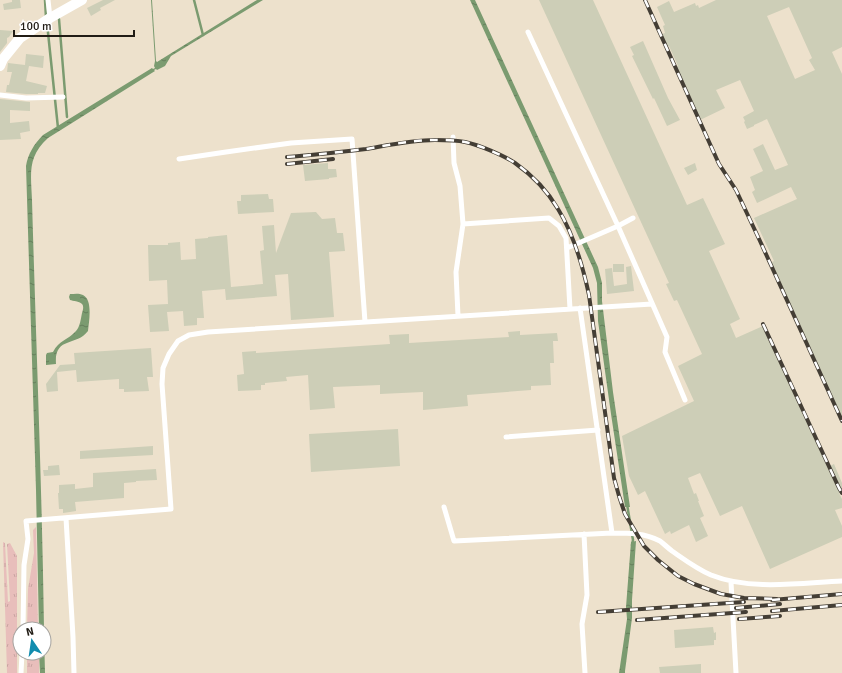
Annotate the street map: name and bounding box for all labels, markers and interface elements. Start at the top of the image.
scale bar [14,12,134,38]
text: 100 m [20,19,52,34]
north arrow [12,621,52,661]
text: N [25,625,35,639]

